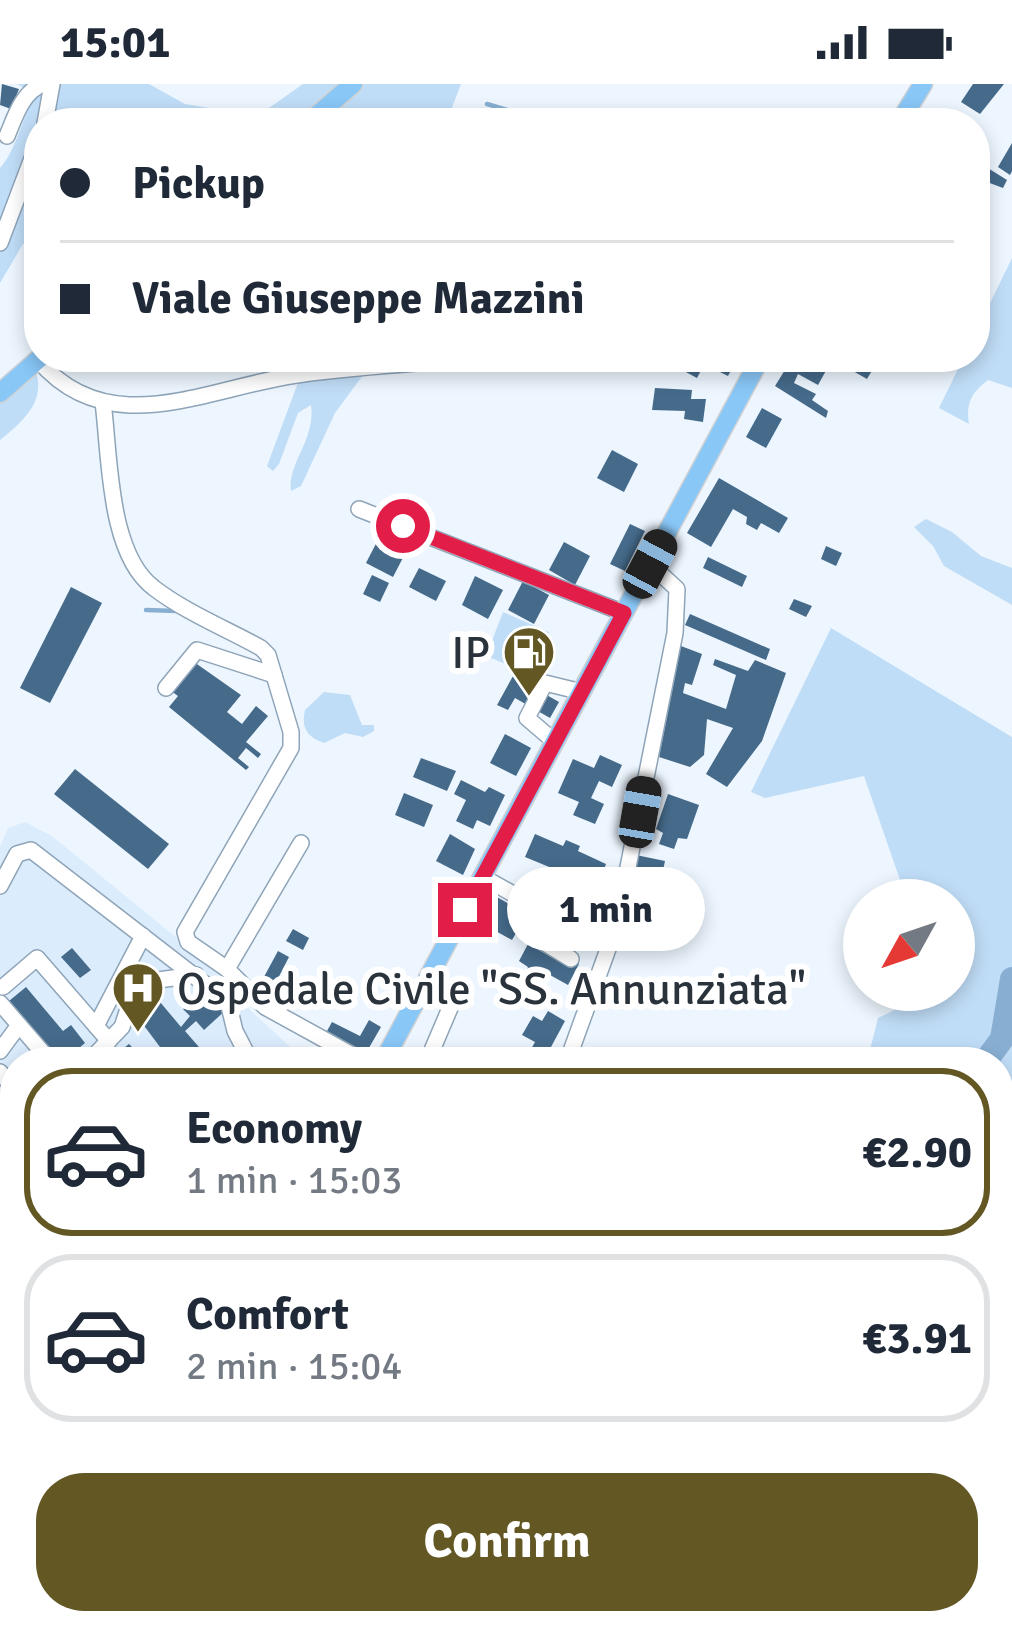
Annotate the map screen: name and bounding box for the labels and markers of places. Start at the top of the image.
fuel station icon: IP [501,624,557,698]
place label: IP [451,626,490,681]
hospital icon: Ospedale Civile "SS. Annunziata" [110,960,166,1034]
place label: Ospedale Civile "SS. Annunziata" [177,962,806,1017]

